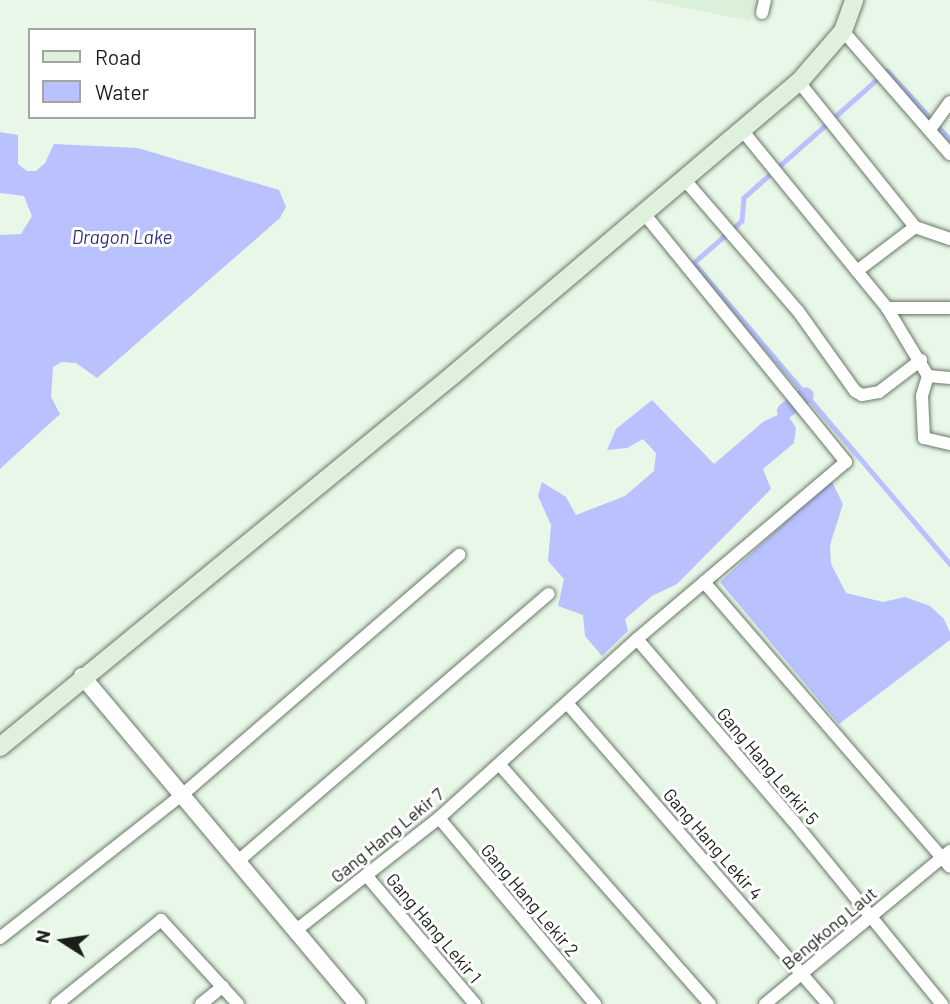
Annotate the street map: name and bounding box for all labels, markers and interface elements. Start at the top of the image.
legend [28,28,256,119]
text: Road [95,44,141,69]
text: Water [95,79,149,104]
water label: Dragon Lake [72,226,172,248]
street label: Gang Hang Lerkir 5 [713,703,823,829]
street label: Gang Hang Lekir 7 [326,783,448,887]
street label: Gang Hang Lekir 4 [659,784,767,904]
street label: Gang Hang Lekir 2 [477,839,583,961]
street label: Gang Hang Lekir 1 [382,869,486,987]
street label: Bengkong Laut [777,882,881,974]
north arrow [28,906,98,976]
text: N [29,928,55,945]

